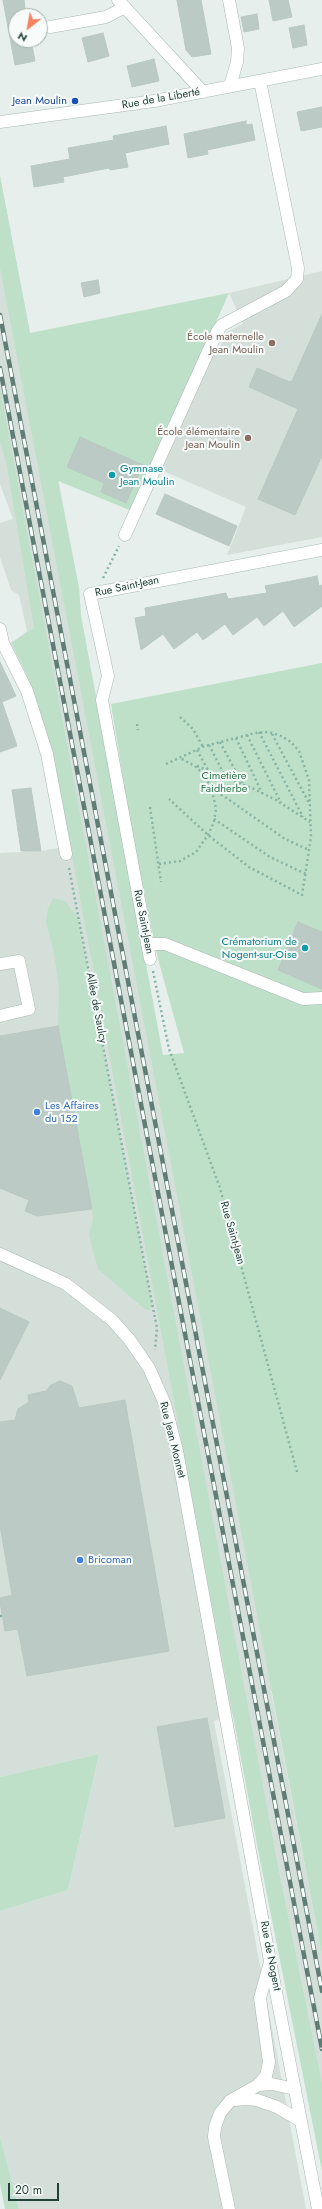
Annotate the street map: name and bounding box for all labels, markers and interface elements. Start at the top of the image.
north arrow [8,8,48,48]
text: N [14,28,30,47]
street label: Rue de la Liberté [121,86,201,112]
place label: Jean Moulin [12,94,67,108]
marker: Jean Moulin [70,96,80,106]
place label: École maternelle Jean Moulin [187,330,264,356]
marker: École maternelle Jean Moulin [267,338,277,348]
place label: École élémentaire Jean Moulin [157,425,240,451]
marker: École élémentaire Jean Moulin [243,433,253,443]
place label: Gymnase Jean Moulin [120,462,175,488]
marker: Gymnase Jean Moulin [107,470,117,480]
street label: Rue Saint-Jean [94,574,160,600]
park label: Cimetière Faidherbe [201,769,247,795]
street label: Rue Saint-Jean [130,889,156,955]
place label: Crématorium de Nogent-sur-Oise [221,935,297,961]
marker: Crématorium de Nogent-sur-Oise [300,943,310,953]
street label: Allée de Saulcy [83,971,109,1045]
place label: Les Affaires du 152 [45,1099,99,1125]
marker: Les Affaires du 152 [32,1107,42,1117]
street label: Rue Saint-Jean [217,1200,247,1266]
street label: Rue Jean Monnet [156,1400,188,1480]
place label: Bricoman [88,1553,132,1567]
marker: Bricoman [75,1555,85,1565]
street label: Rue de Nogent [257,1920,283,1992]
scale bar [10,2175,61,2201]
text: 20 m [15,2181,42,2199]

